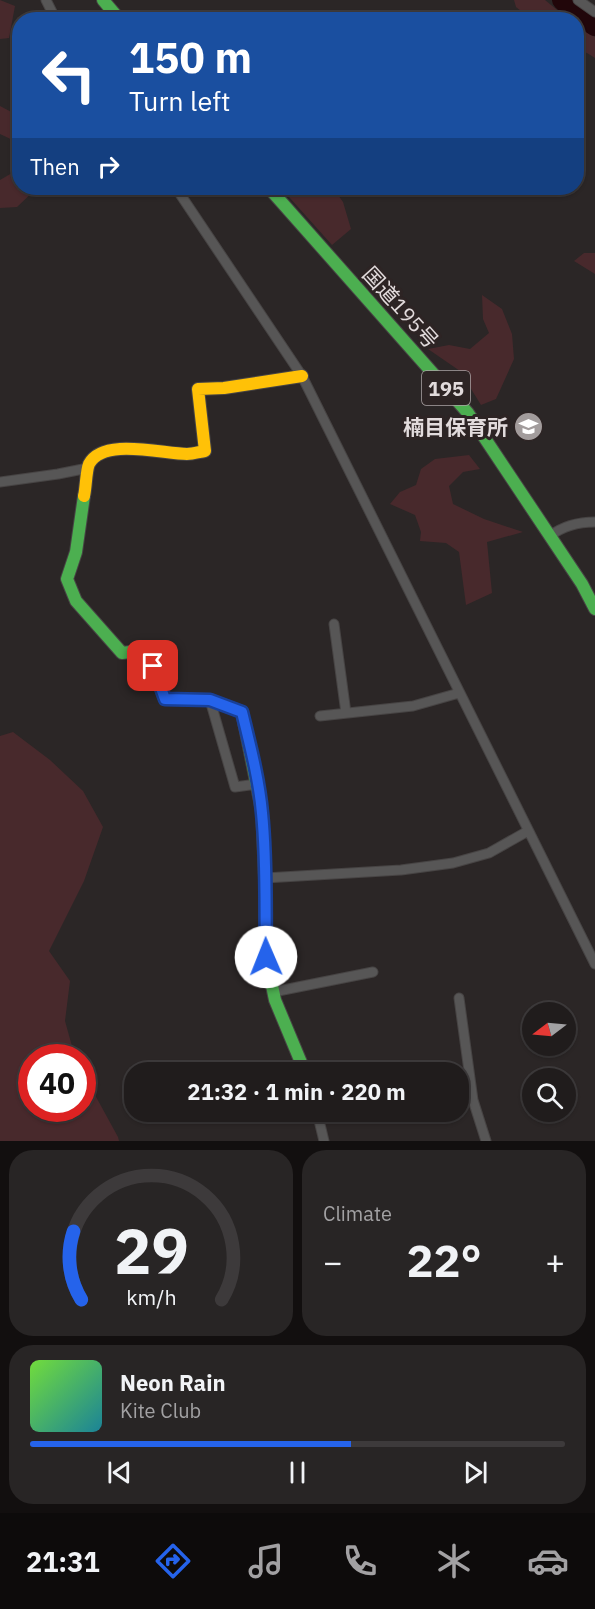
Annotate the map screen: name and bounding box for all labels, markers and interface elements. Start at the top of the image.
text: 150 m [129,30,252,85]
icon: left [30,36,108,114]
text: Turn left [129,83,230,118]
icon: right [92,150,125,183]
text: Then [30,152,80,181]
street label: 国道195号 [357,260,445,354]
road number: 195 [422,371,470,405]
school or university icon: 楠目保育所 [513,411,545,443]
place label: 楠目保育所 [403,413,508,441]
pin [127,640,178,691]
icon: arrive [136,649,169,682]
position arrow [234,925,298,989]
north arrow [522,1002,576,1056]
map controls [522,1002,576,1122]
speed limit sign: 40 [18,1044,96,1122]
button: search [522,1068,576,1122]
text: 21:32 · 1 min · 220 m [187,1077,406,1106]
text: Climate [323,1200,392,1227]
text: 29 [114,1210,188,1291]
text: 22° [406,1231,482,1289]
text: − [323,1240,343,1283]
text: + [545,1240,565,1283]
text: km/h [126,1283,176,1311]
text: Neon Rain [120,1368,226,1397]
text: Kite Club [120,1397,201,1424]
icon: previous [103,1456,136,1489]
icon: pause [281,1456,314,1489]
icon: next [459,1456,492,1489]
icon: directions [152,1540,194,1582]
icon: music [245,1540,287,1582]
icon: phone [339,1540,381,1582]
icon: climate [433,1540,475,1582]
icon: car [527,1540,569,1582]
text: 21:31 [26,1544,100,1579]

